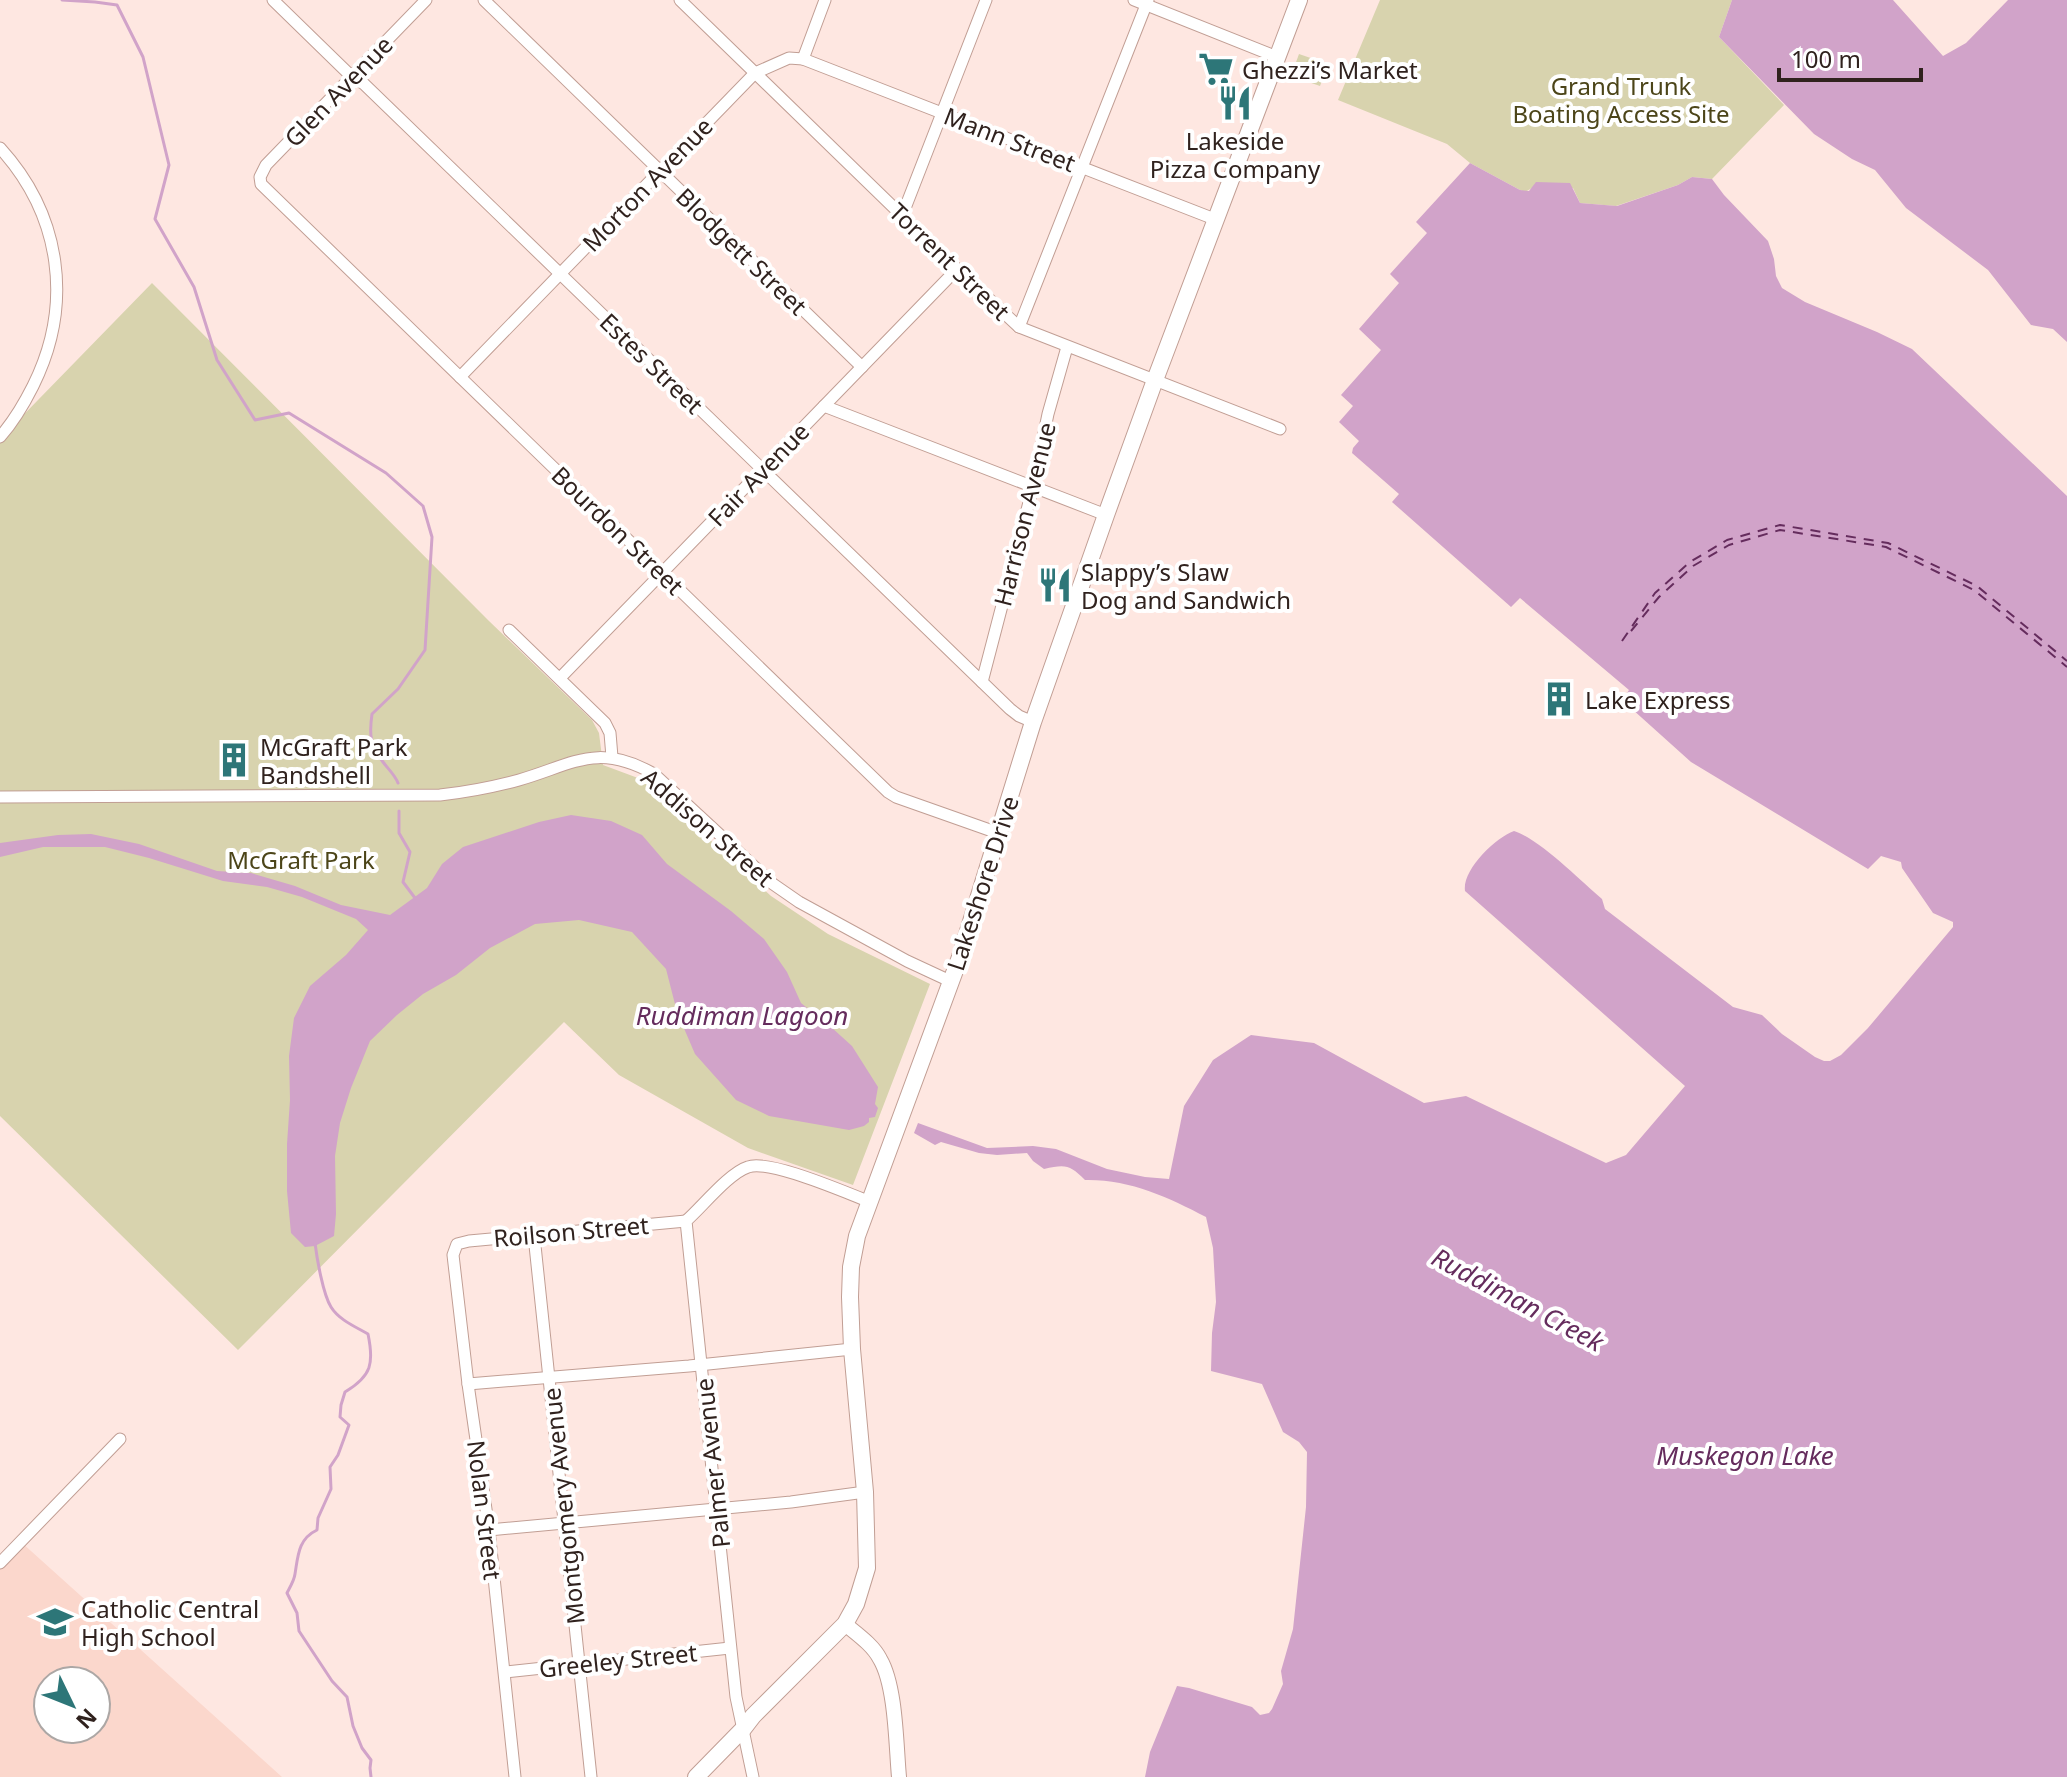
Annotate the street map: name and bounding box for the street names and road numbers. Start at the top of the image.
street label: Glen Avenue [277,28,399,154]
street label: Mann Street [940,99,1081,179]
street label: Morton Avenue [574,110,720,258]
street label: Blodgett Street [669,180,815,322]
street label: Torrent Street [882,195,1018,327]
street label: Estes Street [593,305,711,421]
street label: Fair Avenue [700,415,816,533]
street label: Harrison Avenue [985,418,1063,610]
street label: Bourdon Street [545,458,691,602]
street label: Addison Street [635,760,781,894]
street label: Lakeshore Drive [938,791,1026,975]
street label: Roilson Street [492,1208,650,1254]
street label: Palmer Avenue [687,1376,737,1550]
street label: Montgomery Avenue [534,1386,592,1626]
street label: Nolan Street [460,1438,510,1582]
street label: Greeley Street [537,1635,699,1685]

